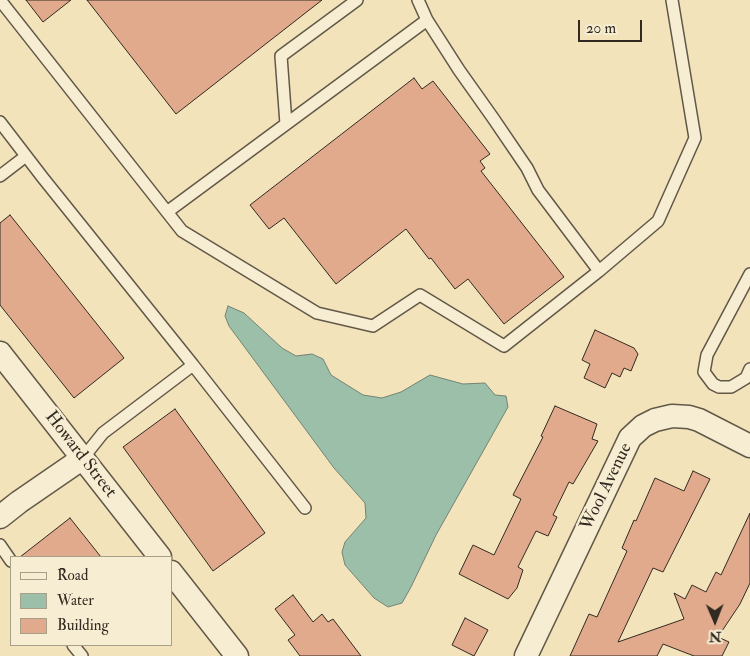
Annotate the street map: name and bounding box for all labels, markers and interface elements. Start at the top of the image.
scale bar [580,10,644,42]
text: 20 m [586,19,616,38]
street label: Howard Street [39,407,121,503]
street label: Wool Avenue [577,440,637,534]
legend [10,556,172,646]
text: Road [57,566,88,585]
text: Water [57,591,94,610]
north arrow [690,596,740,646]
text: Building [57,616,109,635]
text: N [709,628,722,645]

